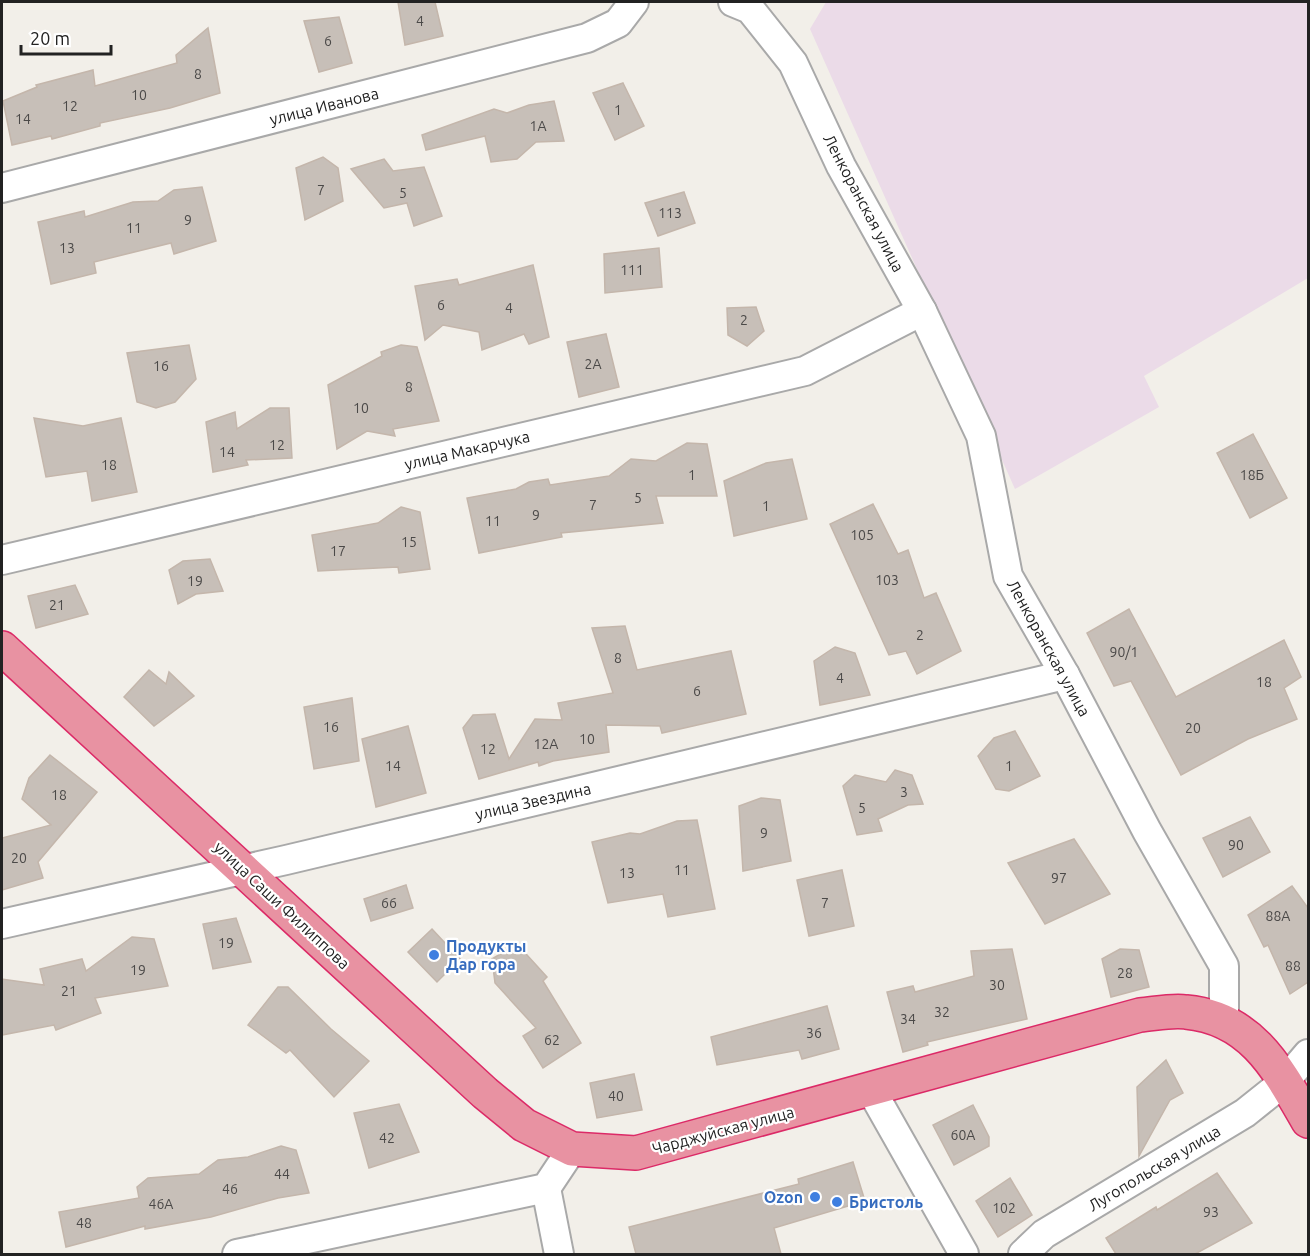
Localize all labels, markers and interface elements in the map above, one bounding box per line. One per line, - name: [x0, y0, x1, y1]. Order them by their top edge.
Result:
- house number: 4: [416, 13, 424, 29]
- scale bar: [21, 18, 111, 56]
- text: 20 m: [30, 28, 70, 48]
- house number: 6: [324, 33, 332, 49]
- house number: 8: [194, 66, 202, 82]
- street label: улица Иванова: [268, 84, 380, 128]
- house number: 10: [131, 87, 147, 103]
- house number: 12: [62, 98, 78, 114]
- house number: 1: [614, 102, 622, 118]
- house number: 14: [15, 111, 31, 127]
- house number: 1А: [530, 118, 547, 134]
- street label: Ленкоранская улица: [820, 131, 908, 275]
- house number: 7: [317, 182, 325, 198]
- house number: 5: [399, 185, 407, 201]
- house number: 113: [658, 205, 682, 221]
- house number: 9: [184, 212, 192, 228]
- house number: 11: [126, 220, 142, 236]
- house number: 13: [59, 240, 75, 256]
- house number: 111: [620, 262, 644, 278]
- house number: 6: [437, 297, 445, 313]
- house number: 4: [505, 300, 513, 316]
- house number: 2: [740, 312, 748, 328]
- house number: 2А: [585, 356, 602, 372]
- house number: 16: [153, 358, 169, 374]
- house number: 8: [405, 379, 413, 395]
- house number: 10: [353, 400, 369, 416]
- street label: улица Макарчука: [403, 427, 531, 473]
- house number: 12: [269, 437, 285, 453]
- house number: 14: [219, 444, 235, 460]
- house number: 18: [101, 457, 117, 473]
- house number: 1: [688, 467, 696, 483]
- house number: 18Б: [1240, 467, 1264, 483]
- house number: 5: [634, 490, 642, 506]
- house number: 7: [589, 497, 597, 513]
- house number: 1: [762, 498, 770, 514]
- house number: 9: [532, 507, 540, 523]
- house number: 11: [485, 513, 501, 529]
- house number: 105: [850, 527, 874, 543]
- house number: 15: [401, 534, 417, 550]
- house number: 17: [330, 543, 346, 559]
- house number: 103: [875, 572, 899, 588]
- house number: 19: [187, 573, 203, 589]
- street label: Ленкоранская улица: [1004, 577, 1094, 719]
- house number: 21: [49, 597, 65, 613]
- house number: 2: [916, 627, 924, 643]
- house number: 90/1: [1110, 644, 1138, 660]
- house number: 8: [614, 650, 622, 666]
- house number: 4: [836, 670, 844, 686]
- house number: 18: [1256, 674, 1272, 690]
- house number: 6: [693, 683, 701, 699]
- house number: 16: [323, 719, 339, 735]
- house number: 20: [1185, 720, 1201, 736]
- house number: 10: [579, 731, 595, 747]
- house number: 12А: [534, 736, 558, 752]
- house number: 12: [480, 741, 496, 757]
- house number: 14: [385, 758, 401, 774]
- house number: 1: [1005, 758, 1013, 774]
- street label: улица Звездина: [473, 779, 593, 823]
- house number: 3: [900, 784, 908, 800]
- house number: 18: [51, 787, 67, 803]
- house number: 5: [858, 800, 866, 816]
- house number: 9: [760, 825, 768, 841]
- house number: 90: [1228, 837, 1244, 853]
- street label: улица Саши Филиппова: [211, 838, 353, 972]
- house number: 20: [11, 850, 27, 866]
- house number: 11: [674, 862, 690, 878]
- house number: 13: [619, 865, 635, 881]
- house number: 97: [1051, 870, 1067, 886]
- house number: 66: [381, 895, 397, 911]
- house number: 7: [821, 895, 829, 911]
- house number: 88А: [1266, 908, 1290, 924]
- house number: 19: [218, 935, 234, 951]
- place label: Продукты Дар гора: [446, 937, 526, 973]
- marker: Продукты Дар гора: [427, 948, 441, 962]
- house number: 88: [1285, 958, 1301, 974]
- house number: 19: [130, 962, 146, 978]
- house number: 28: [1117, 965, 1133, 981]
- house number: 30: [989, 977, 1005, 993]
- house number: 21: [61, 983, 77, 999]
- house number: 32: [934, 1004, 950, 1020]
- house number: 34: [900, 1011, 916, 1027]
- house number: 36: [806, 1025, 822, 1041]
- house number: 62: [544, 1032, 560, 1048]
- house number: 40: [608, 1088, 624, 1104]
- street label: Чарджуйская улица: [650, 1102, 796, 1158]
- street label: Лугопольская улица: [1085, 1121, 1223, 1215]
- house number: 60А: [951, 1127, 975, 1143]
- house number: 42: [379, 1130, 395, 1146]
- house number: 44: [274, 1166, 290, 1182]
- house number: 46: [222, 1181, 238, 1197]
- place label: Ozon: [764, 1188, 803, 1206]
- marker: Ozon: [808, 1190, 822, 1204]
- place label: Бристоль: [849, 1193, 923, 1211]
- marker: Бристоль: [830, 1195, 844, 1209]
- house number: 46А: [149, 1196, 173, 1212]
- house number: 102: [992, 1200, 1016, 1216]
- house number: 93: [1203, 1204, 1219, 1220]
- house number: 48: [76, 1215, 92, 1231]

